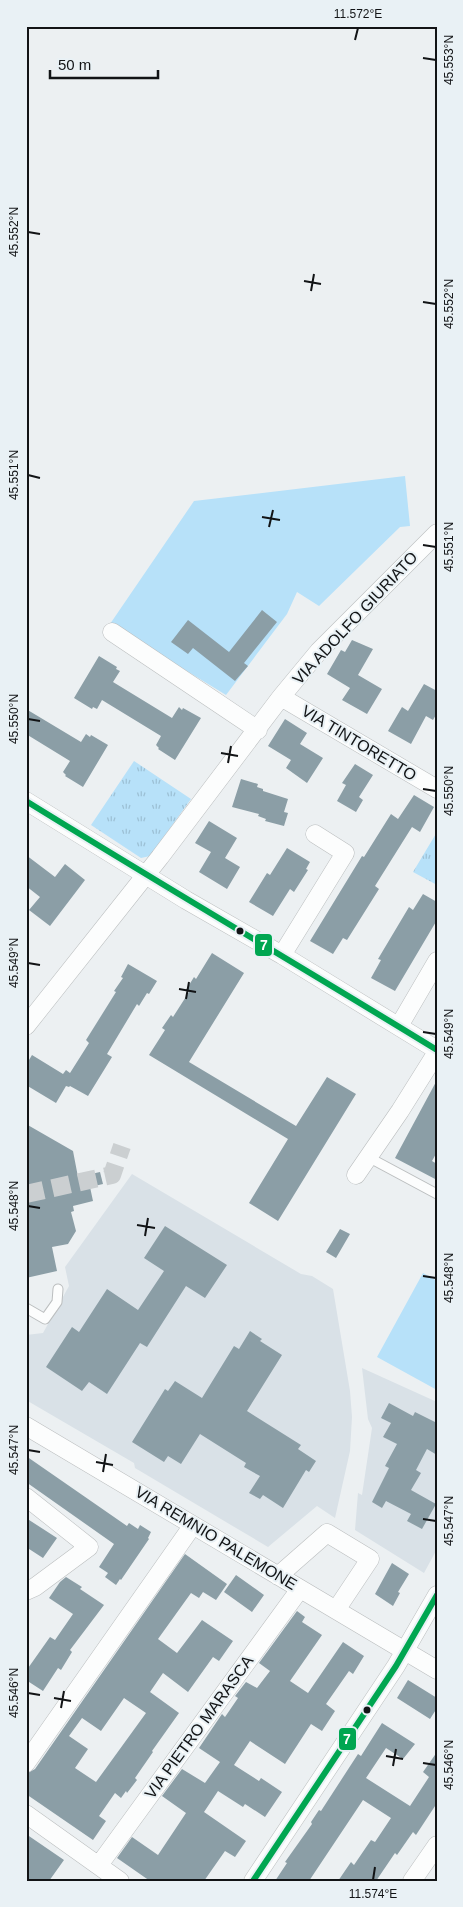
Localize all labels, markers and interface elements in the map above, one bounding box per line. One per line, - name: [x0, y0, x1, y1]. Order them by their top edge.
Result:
- text: 11.572°E: [334, 7, 382, 21]
- text: 45.553°N: [442, 35, 456, 85]
- scale bar: [50, 48, 158, 80]
- text: 50 m: [58, 56, 91, 73]
- text: 45.552°N: [7, 207, 21, 257]
- text: 45.552°N: [442, 279, 456, 329]
- text: 45.551°N: [7, 450, 21, 500]
- text: 45.551°N: [442, 522, 456, 572]
- street label: VIA ADOLFO GIURIATO: [289, 548, 421, 688]
- text: 45.550°N: [7, 694, 21, 744]
- street label: VIA TINTORETTO: [299, 702, 419, 784]
- text: 45.550°N: [442, 766, 456, 816]
- unlabelled marker: [235, 926, 245, 936]
- line badge: 7: [254, 933, 273, 957]
- text: 7: [260, 937, 268, 953]
- text: 45.549°N: [7, 938, 21, 988]
- text: 45.549°N: [442, 1009, 456, 1059]
- text: 45.548°N: [7, 1181, 21, 1231]
- text: 45.548°N: [442, 1253, 456, 1303]
- text: 45.547°N: [7, 1425, 21, 1475]
- street label: VIA REMNIO PALEMONE: [132, 1483, 300, 1593]
- text: 45.547°N: [442, 1496, 456, 1546]
- street label: VIA PIETRO MARASCA: [141, 1652, 257, 1802]
- text: 45.546°N: [7, 1668, 21, 1718]
- unlabelled marker: [362, 1705, 372, 1715]
- line badge: 7: [338, 1727, 357, 1751]
- text: 7: [343, 1731, 351, 1747]
- text: 45.546°N: [442, 1740, 456, 1790]
- text: 11.574°E: [349, 1887, 397, 1901]

